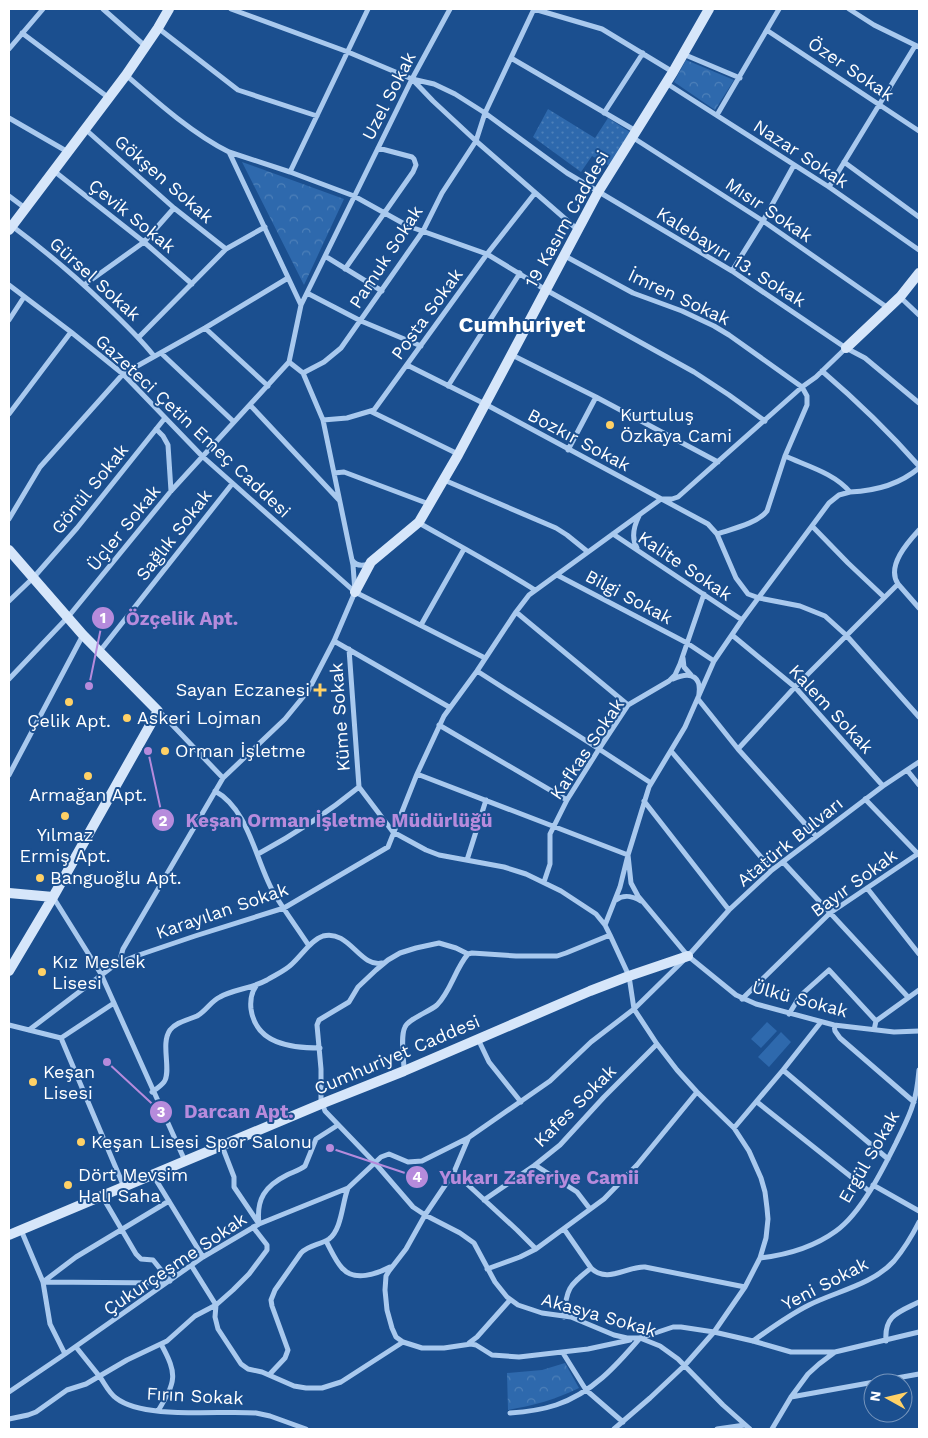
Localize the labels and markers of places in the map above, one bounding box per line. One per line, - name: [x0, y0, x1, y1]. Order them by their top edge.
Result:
- place label: Kurtuluş Özkaya Cami: [620, 404, 732, 446]
- marker: Kurtuluş Özkaya Cami: [604, 419, 616, 431]
- callout: Özçelik Apt.: [90, 601, 248, 635]
- place label: Sayan Eczanesi: [176, 679, 310, 700]
- marker: Sayan Eczanesi: [314, 684, 326, 696]
- marker: Çelik Apt.: [63, 696, 75, 708]
- place label: Askeri Lojman: [137, 707, 261, 728]
- place label: Çelik Apt.: [27, 710, 111, 731]
- marker: Askeri Lojman: [121, 712, 133, 724]
- place label: Orman İşletme: [175, 740, 306, 761]
- marker: Orman İşletme: [159, 745, 171, 757]
- marker: Armağan Apt.: [82, 770, 94, 782]
- place label: Armağan Apt.: [29, 784, 147, 805]
- callout: Keşan Orman İşletme Müdürlüğü: [150, 803, 502, 837]
- marker: Yılmaz Ermiş Apt.: [59, 810, 71, 822]
- place label: Yılmaz Ermiş Apt.: [19, 824, 111, 866]
- place label: Banguoğlu Apt.: [50, 867, 182, 888]
- marker: Banguoğlu Apt.: [34, 872, 46, 884]
- place label: Kız Meslek Lisesi: [52, 951, 146, 993]
- marker: Kız Meslek Lisesi: [36, 966, 48, 978]
- place label: Keşan Lisesi: [43, 1061, 95, 1103]
- marker: Keşan Lisesi: [27, 1076, 39, 1088]
- callout: Darcan Apt.: [149, 1095, 304, 1129]
- place label: Keşan Lisesi Spor Salonu: [91, 1131, 312, 1152]
- marker: Keşan Lisesi Spor Salonu: [75, 1136, 87, 1148]
- callout: Yukarı Zaferiye Camii: [404, 1160, 649, 1194]
- place label: Dört Mevsim Halı Saha: [78, 1164, 188, 1206]
- marker: Dört Mevsim Halı Saha: [62, 1179, 74, 1191]

